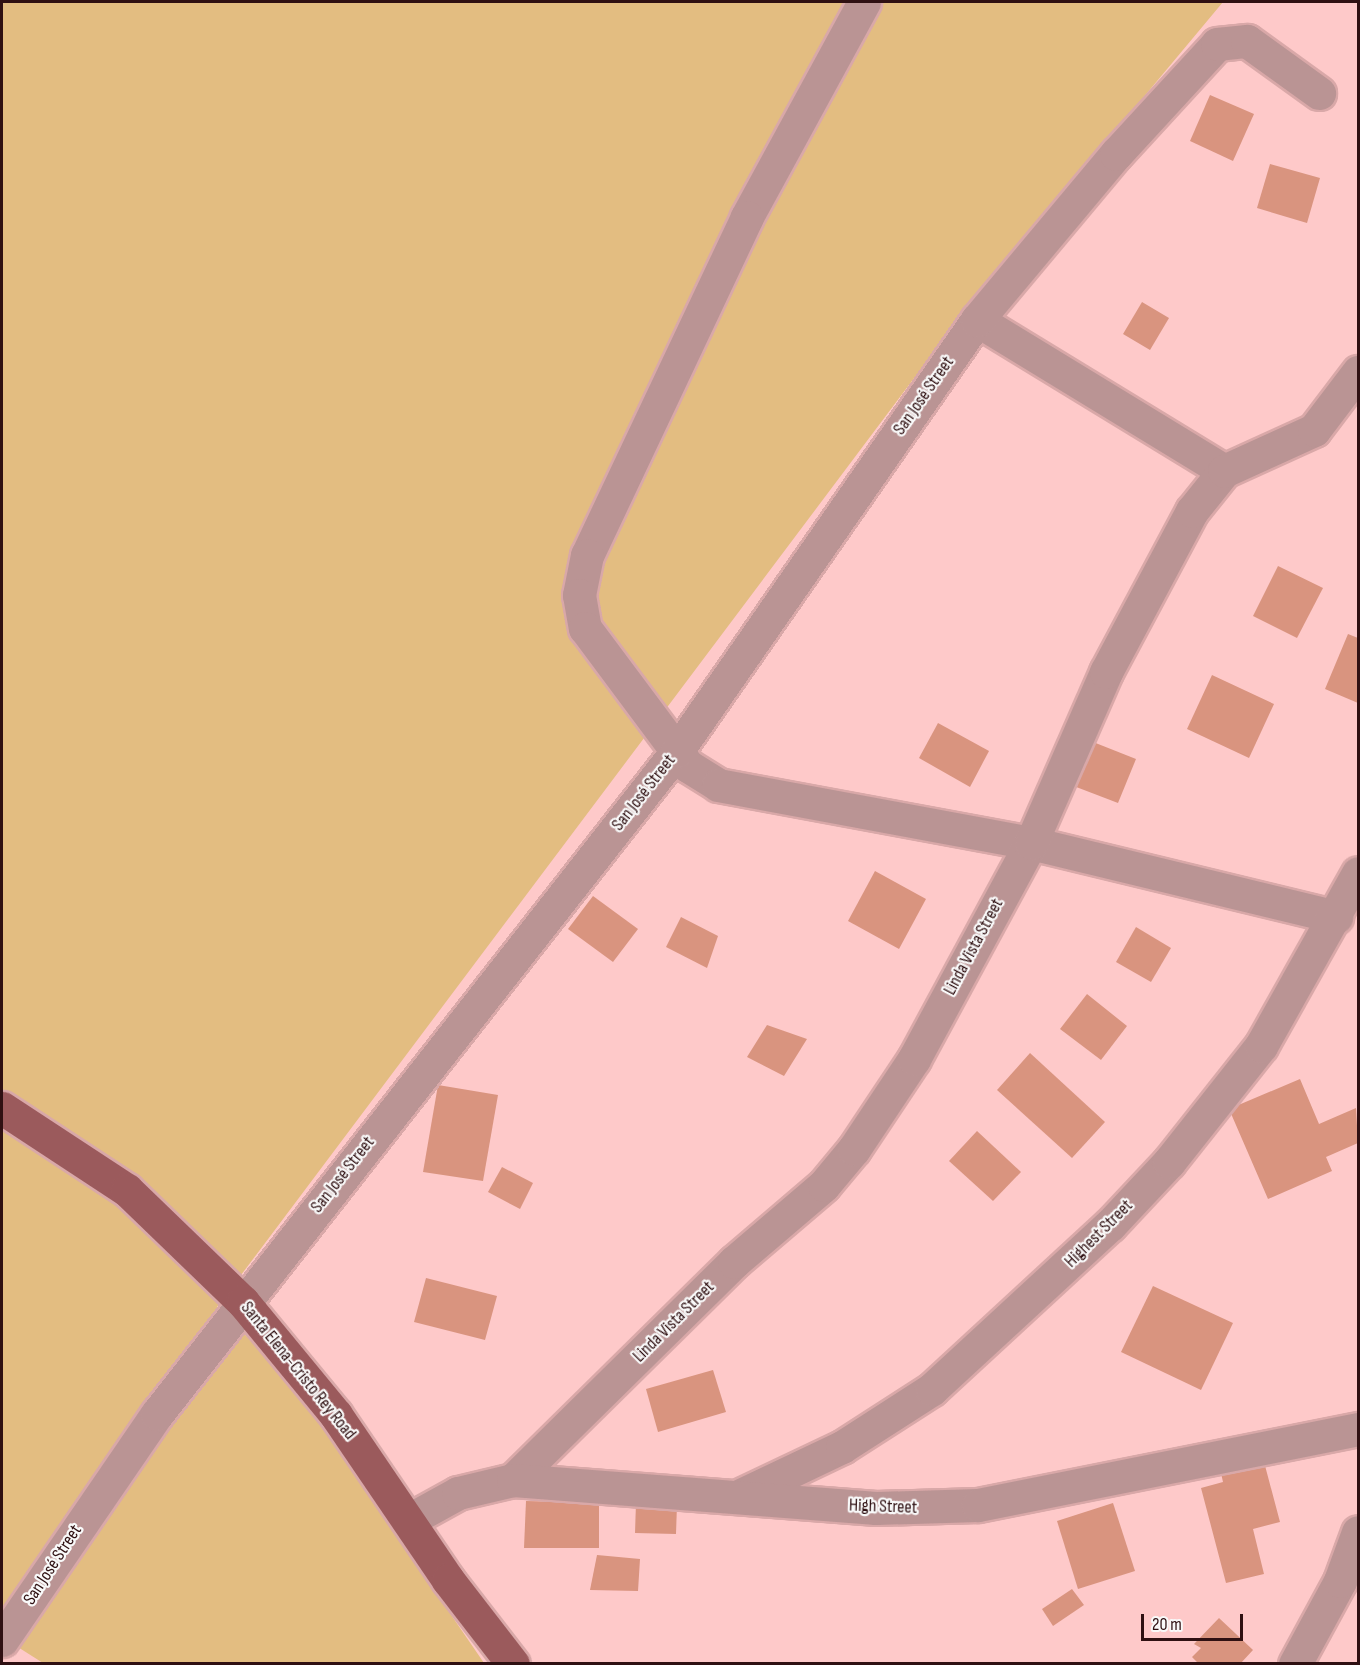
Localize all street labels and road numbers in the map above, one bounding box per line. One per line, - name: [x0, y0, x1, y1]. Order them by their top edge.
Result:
- street label: San José Street: [889, 353, 959, 439]
- street label: San José Street: [608, 751, 680, 835]
- street label: Linda Vista Street: [940, 895, 1008, 999]
- street label: San José Street: [307, 1133, 379, 1217]
- street label: Highest Street: [1060, 1195, 1138, 1273]
- street label: Linda Vista Street: [629, 1277, 719, 1367]
- street label: Santa Elena-Cristo Rey Road: [236, 1298, 360, 1444]
- street label: High Street: [849, 1495, 917, 1519]
- street label: San José Street: [19, 1521, 87, 1609]

